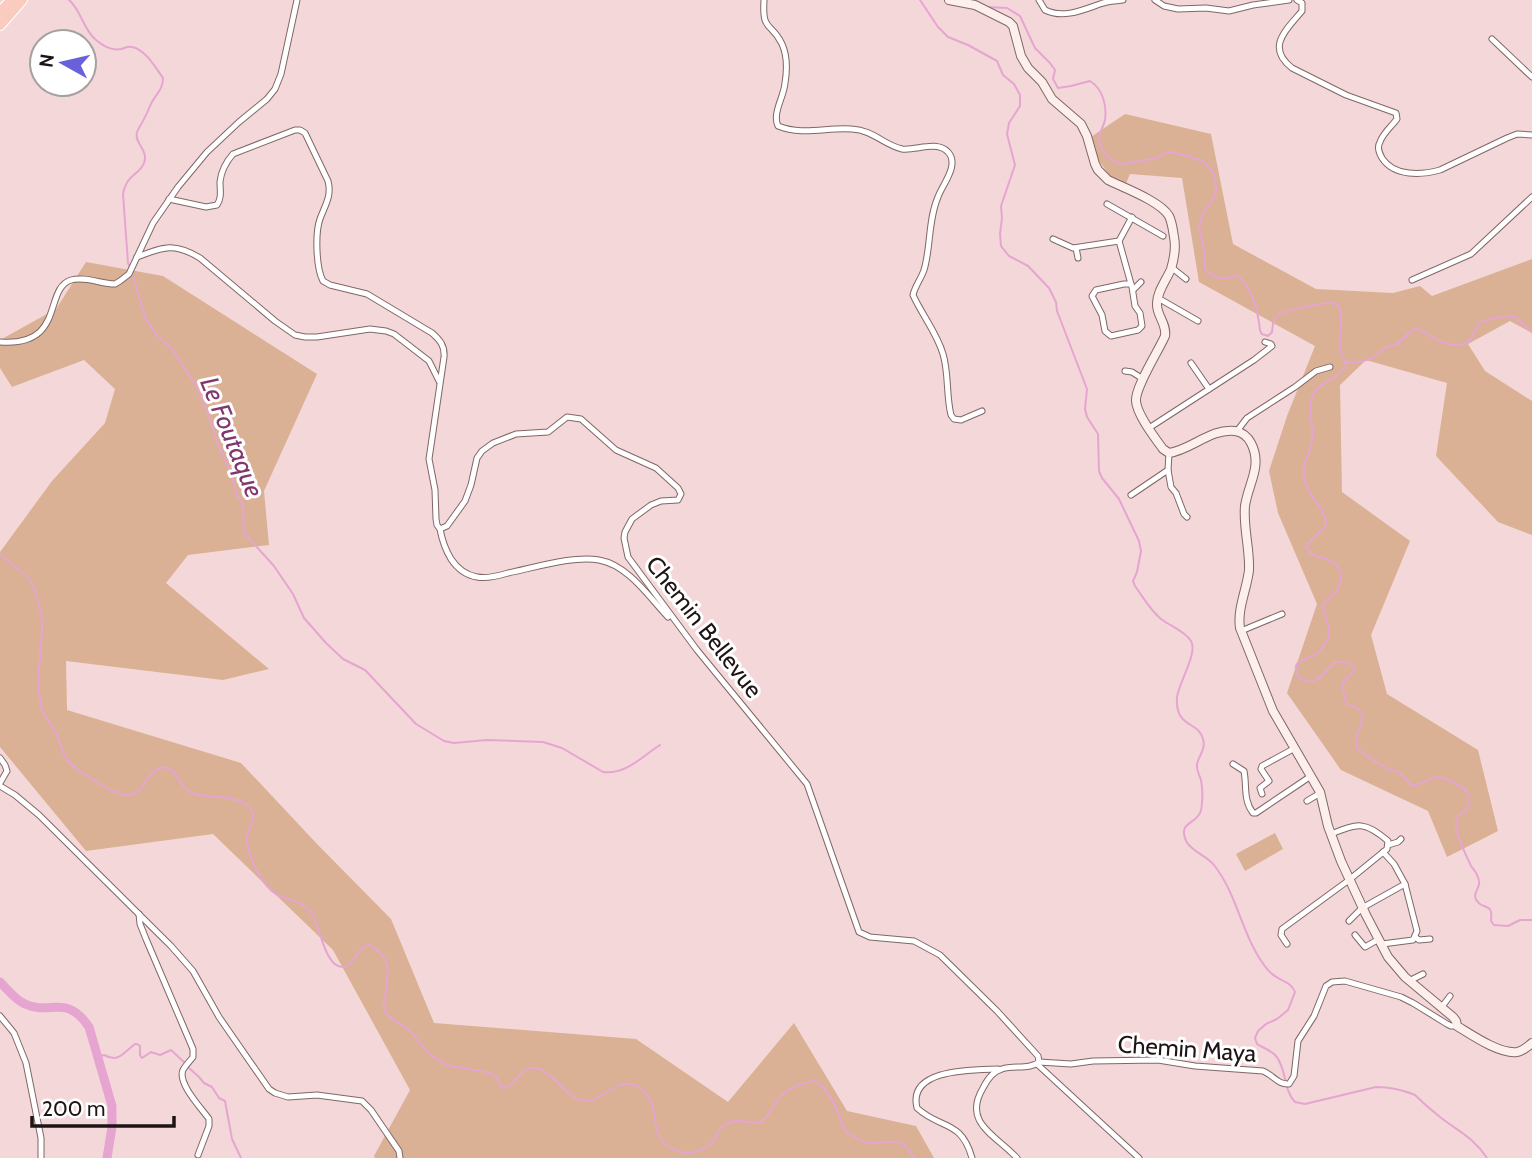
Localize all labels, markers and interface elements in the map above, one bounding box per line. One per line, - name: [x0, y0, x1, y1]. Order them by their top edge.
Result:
- north arrow: [28, 28, 98, 98]
- text: N: [34, 52, 59, 69]
- water label: Le Foutaque: [193, 372, 271, 502]
- street label: Chemin Bellevue: [640, 550, 769, 703]
- street label: Chemin Maya: [1117, 1029, 1258, 1068]
- scale bar: [32, 1084, 173, 1128]
- text: 200 m: [42, 1096, 105, 1121]

